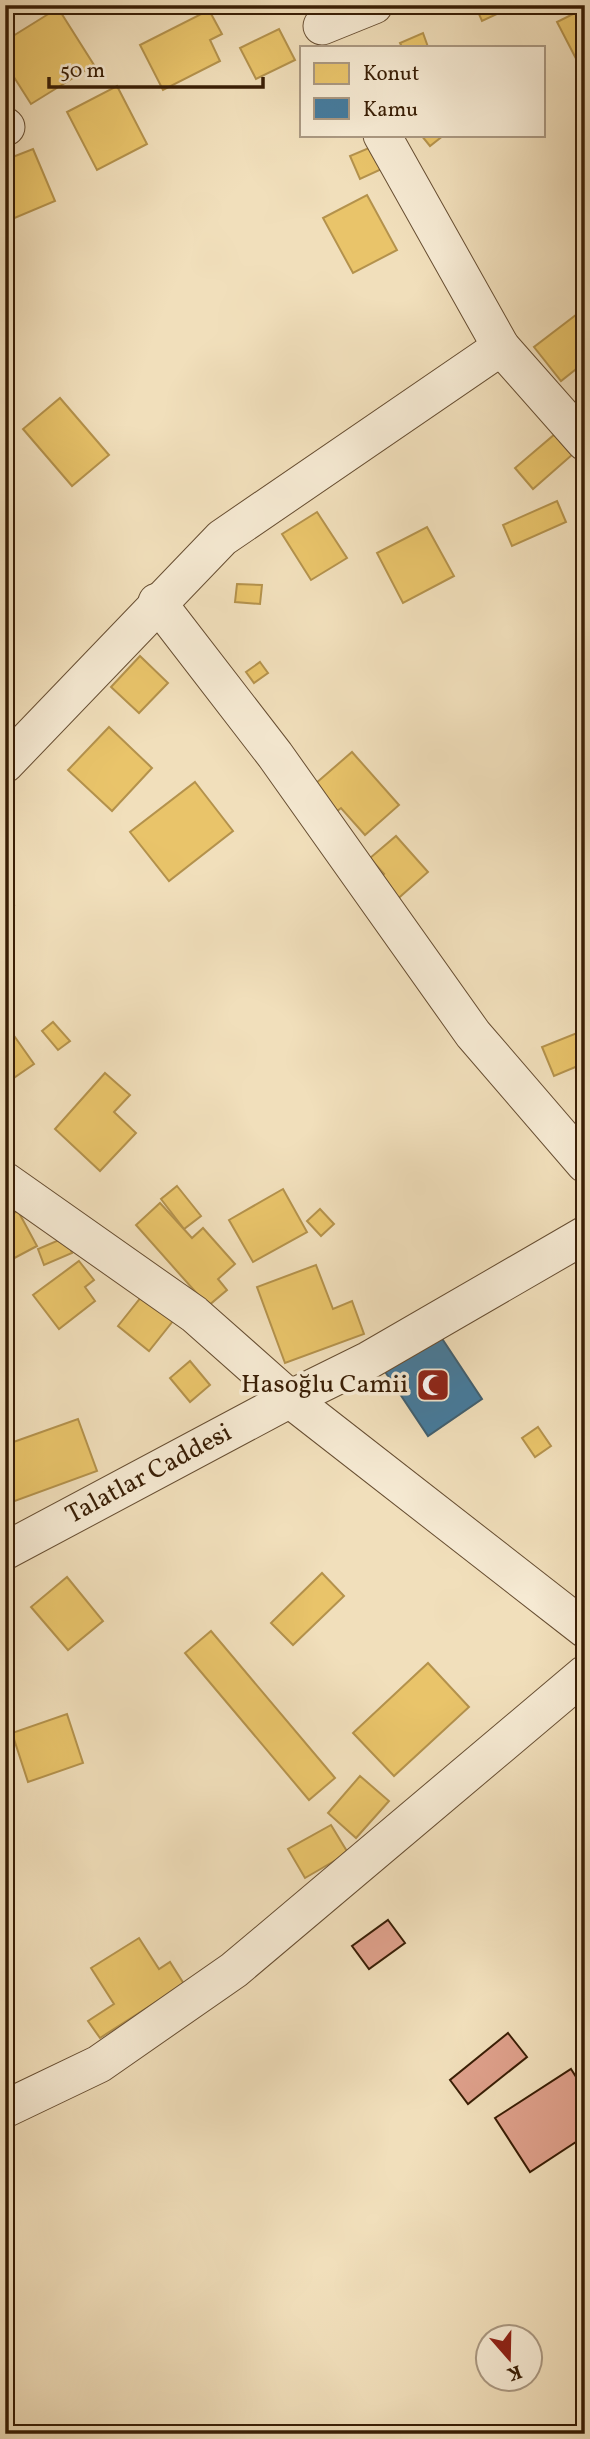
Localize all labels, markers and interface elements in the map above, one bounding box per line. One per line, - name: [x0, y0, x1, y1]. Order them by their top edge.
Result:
- scale bar: [49, 46, 262, 90]
- legend: [300, 46, 544, 136]
- text: 50 m: [60, 57, 105, 86]
- text: Konut: [363, 60, 419, 89]
- text: Kamu: [363, 96, 418, 125]
- mosque icon: Hasoğlu Camii: [414, 1366, 452, 1404]
- place label: Hasoğlu Camii: [241, 1367, 408, 1403]
- street label: Talatlar Caddesi: [59, 1415, 238, 1533]
- north arrow: [475, 2324, 544, 2394]
- text: K: [503, 2358, 525, 2387]

